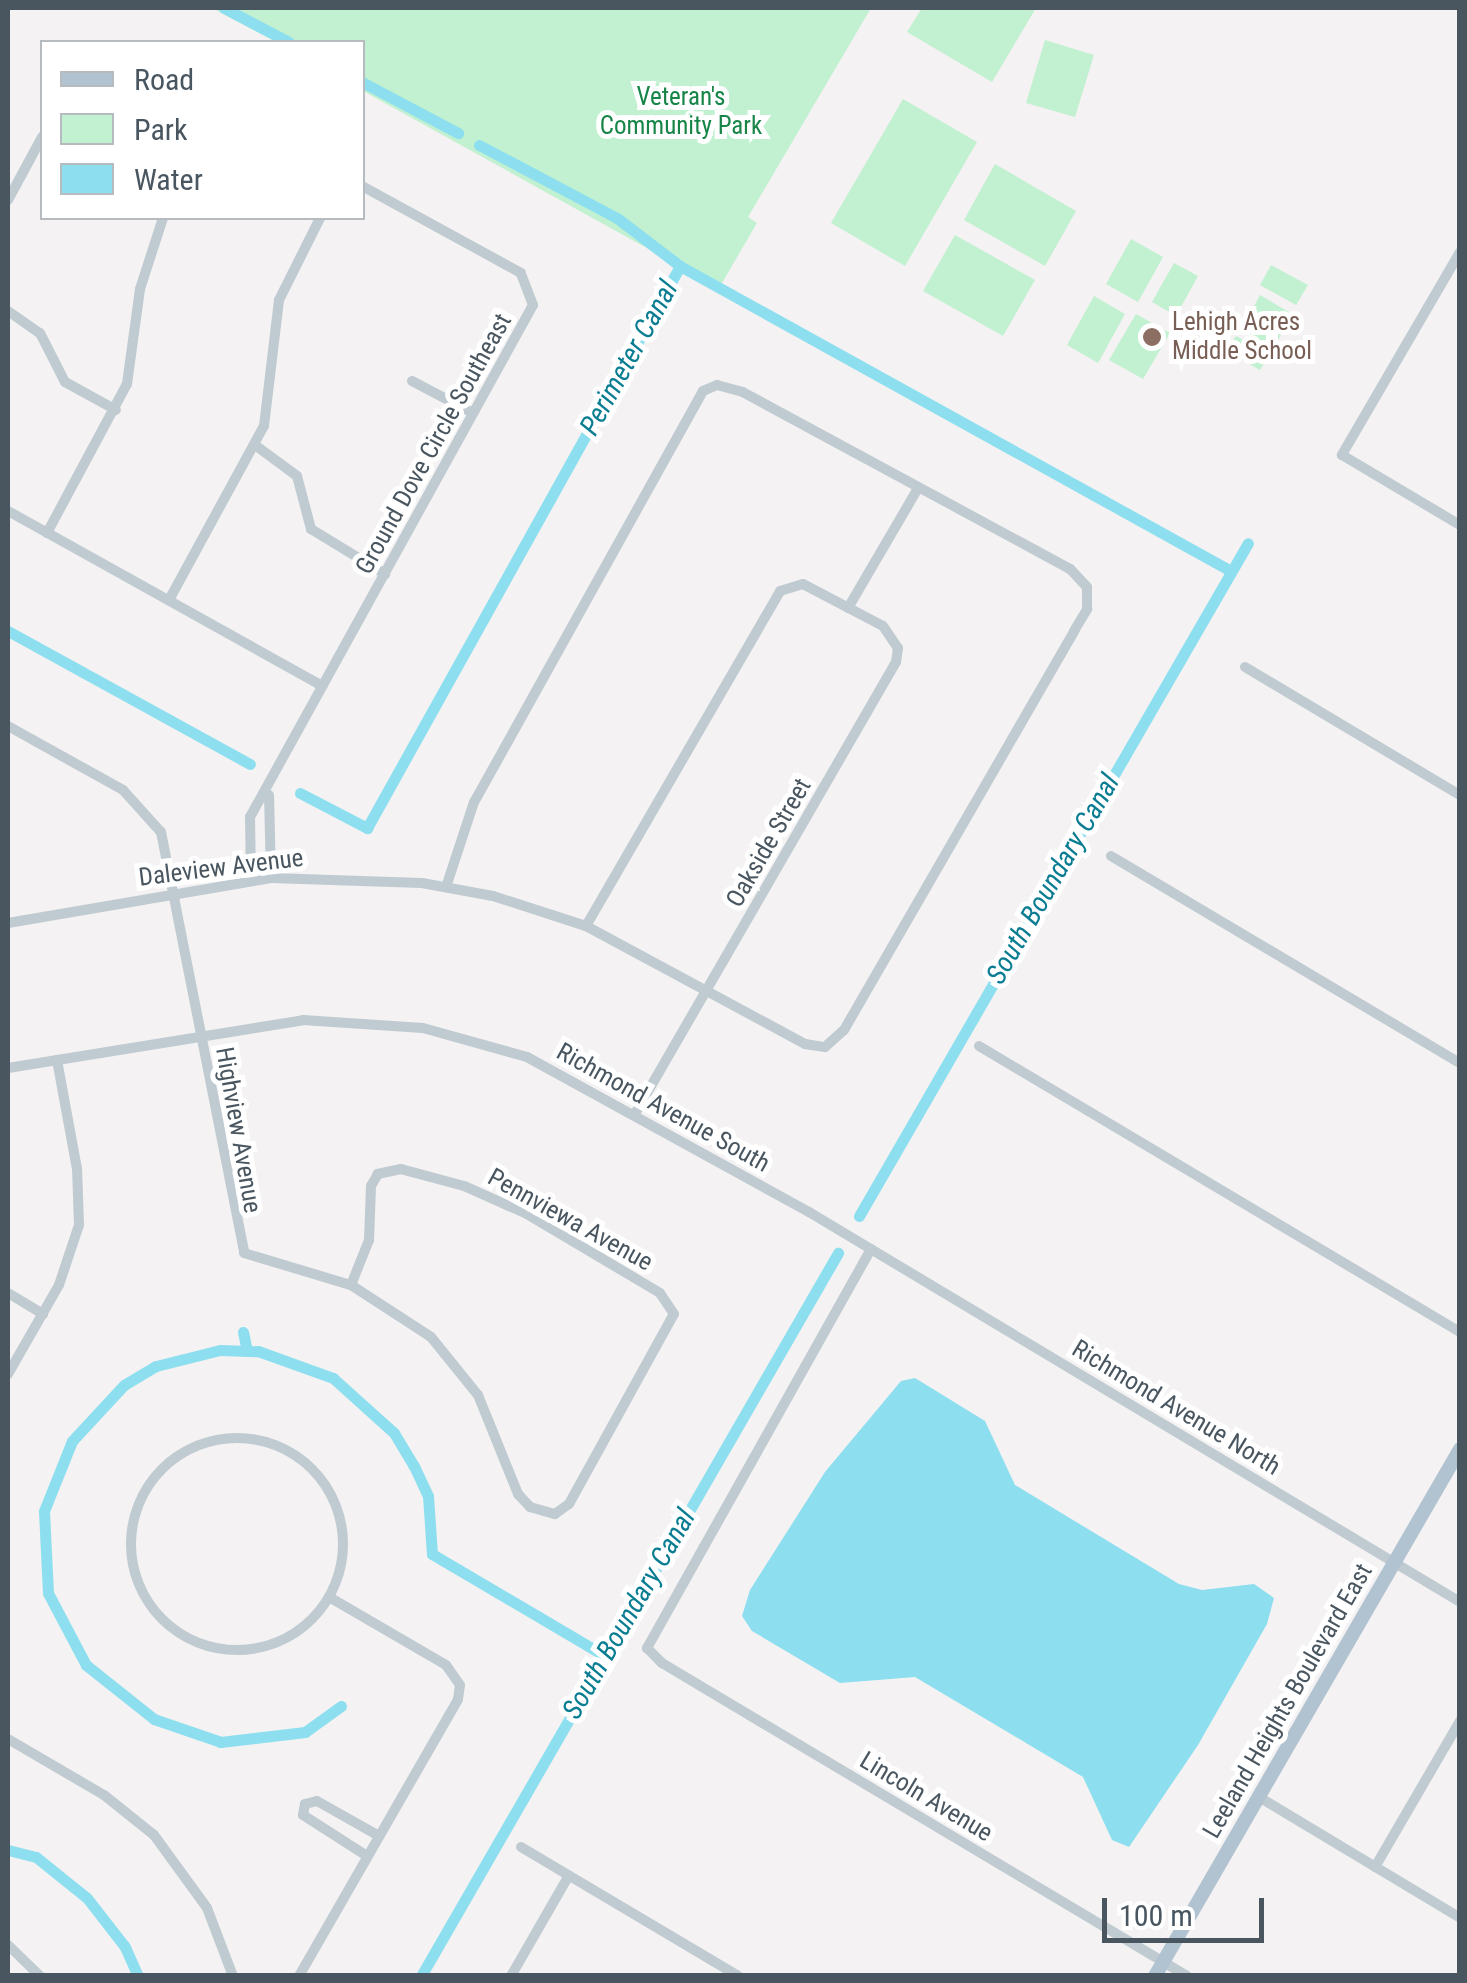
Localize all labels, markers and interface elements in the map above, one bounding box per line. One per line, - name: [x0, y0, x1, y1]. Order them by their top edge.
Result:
- legend: [40, 40, 365, 220]
- text: Road: [134, 62, 194, 97]
- park label: Veteran's Community Park: [600, 83, 762, 142]
- text: Park: [134, 112, 188, 147]
- text: Water: [134, 162, 203, 197]
- water label: Perimeter Canal: [573, 275, 685, 441]
- street label: Ground Dove Circle Southeast: [350, 308, 518, 580]
- place label: Lehigh Acres Middle School: [1172, 308, 1312, 367]
- marker: Lehigh Acres Middle School: [1141, 326, 1163, 348]
- water label: South Boundary Canal: [979, 768, 1127, 990]
- street label: Oakside Street: [720, 773, 818, 913]
- street label: Daleview Avenue: [137, 843, 305, 893]
- street label: Richmond Avenue South: [551, 1037, 775, 1179]
- street label: Highview Avenue: [209, 1045, 267, 1215]
- street label: Pennviewa Avenue: [482, 1162, 658, 1278]
- street label: Richmond Avenue North: [1066, 1334, 1286, 1482]
- water label: South Boundary Canal: [555, 1503, 703, 1725]
- street label: Leeland Heights Boulevard East: [1197, 1558, 1379, 1844]
- street label: Lincoln Avenue: [854, 1746, 998, 1848]
- scale bar: [1107, 1878, 1270, 1940]
- text: 100 m: [1119, 1898, 1193, 1933]

